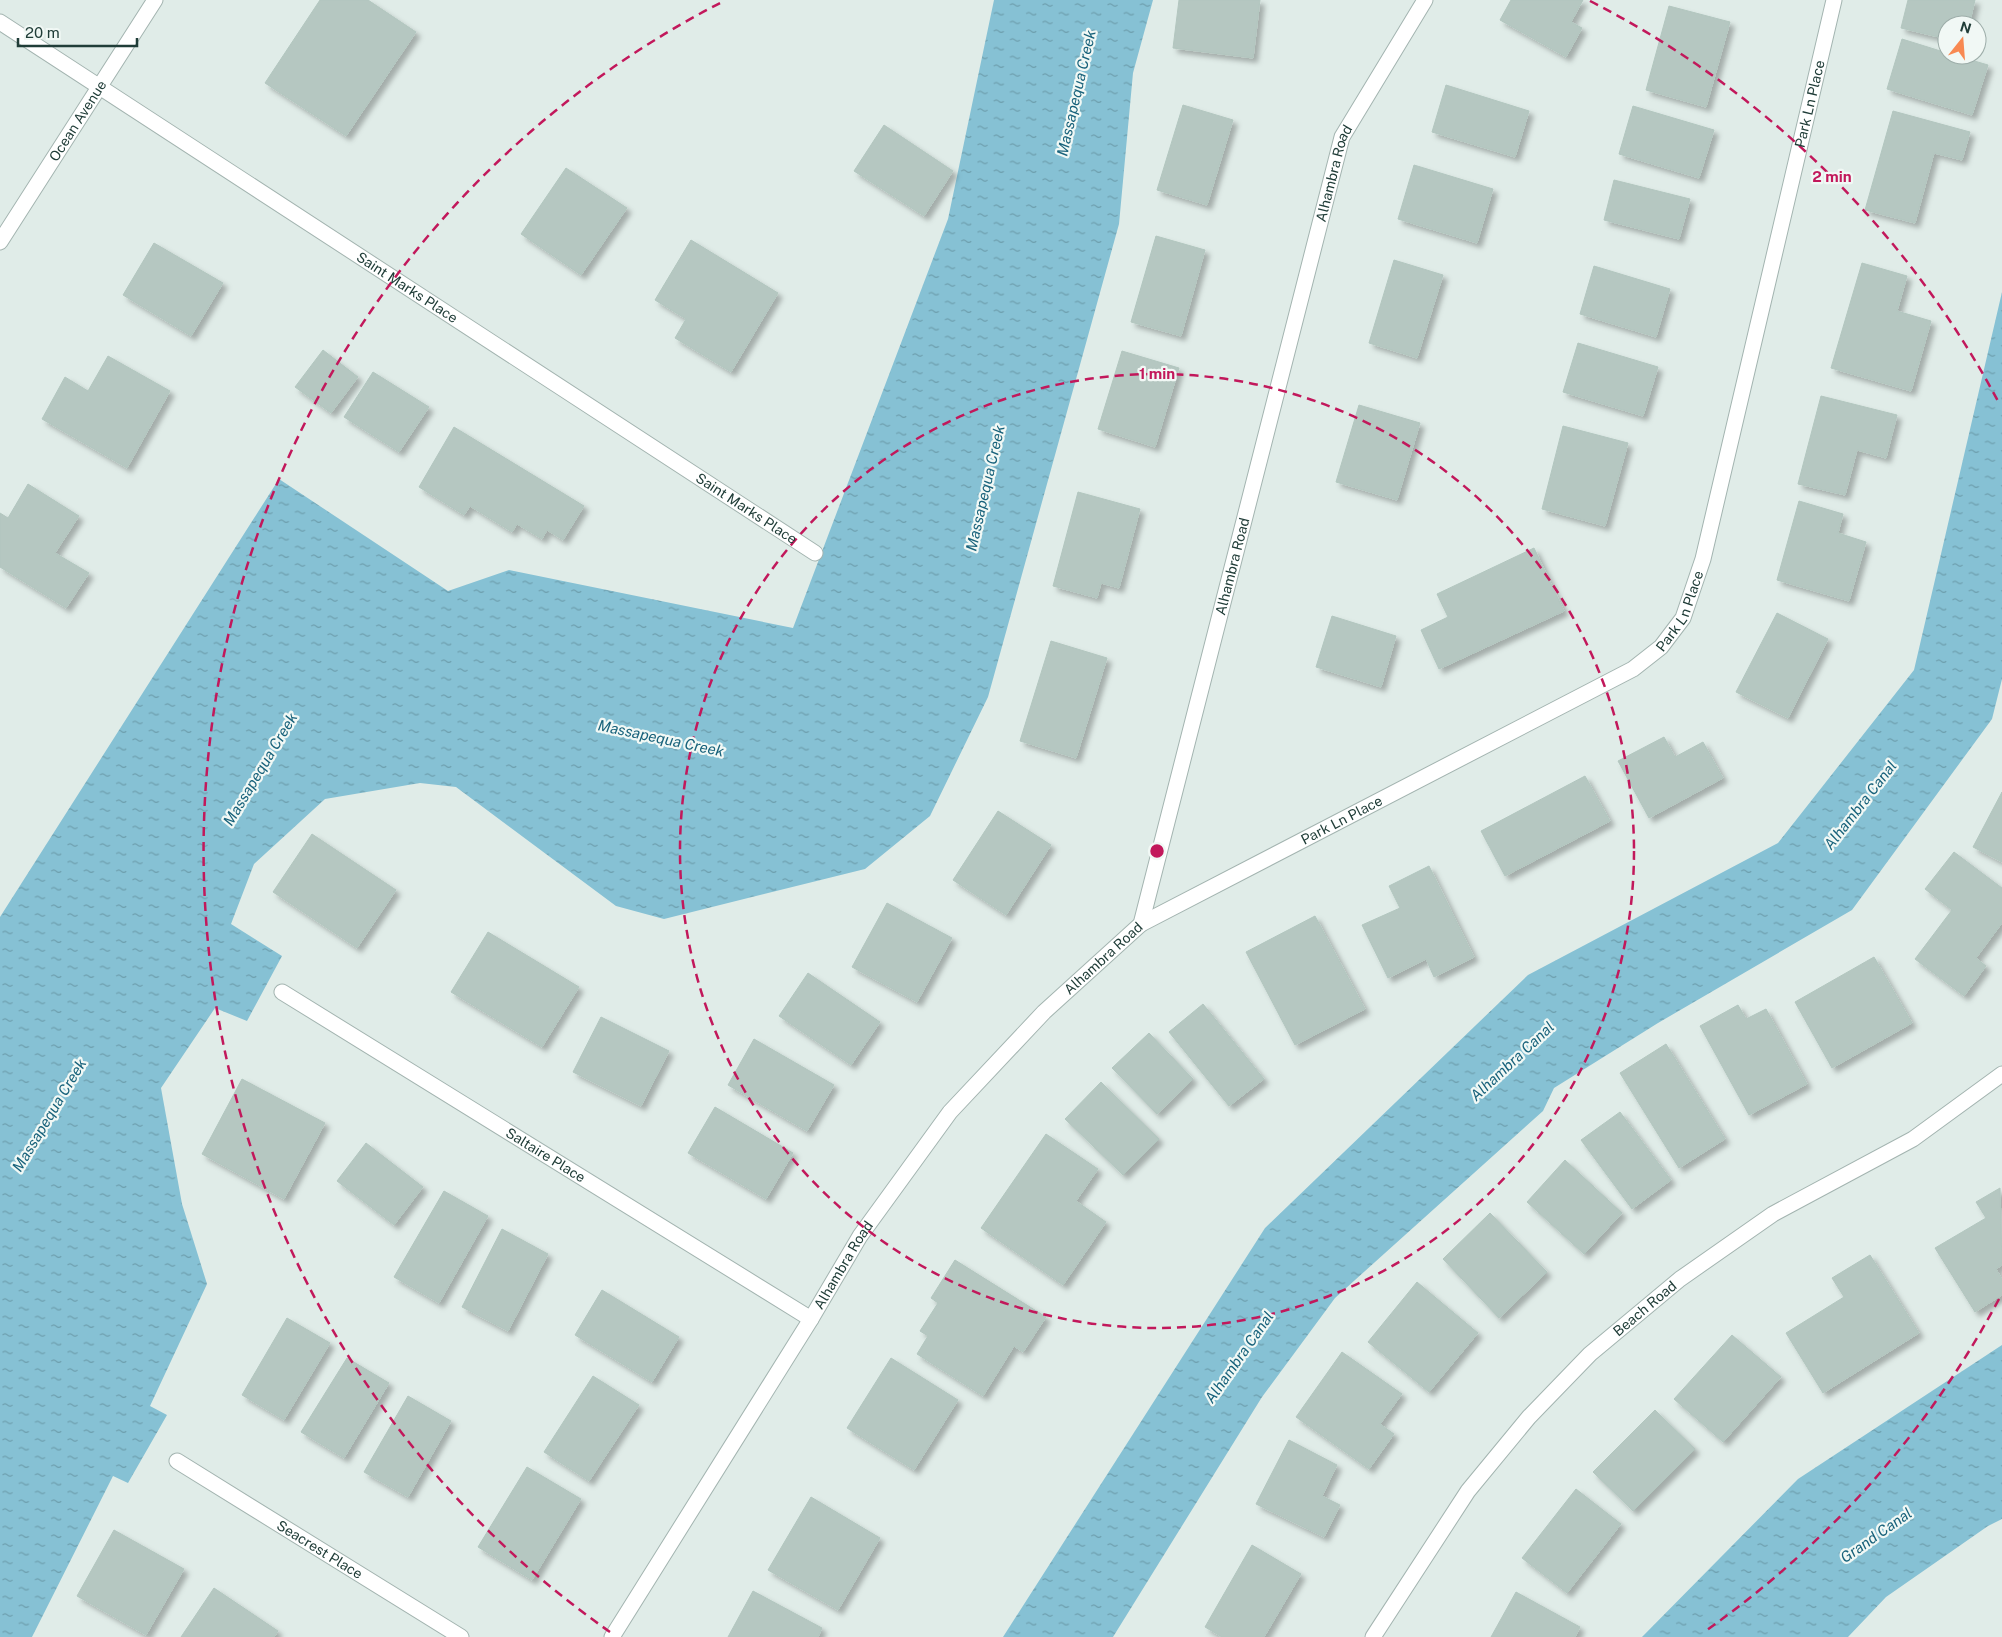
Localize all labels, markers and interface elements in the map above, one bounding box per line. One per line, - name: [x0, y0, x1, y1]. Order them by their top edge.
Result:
- scale bar: [18, 15, 136, 47]
- north arrow: [1937, 15, 1987, 65]
- text: N: [1958, 18, 1973, 37]
- text: 20 m: [25, 24, 60, 41]
- water label: Massapequa Creek: [1053, 28, 1099, 158]
- street label: Park Ln Place: [1792, 58, 1828, 149]
- street label: Ocean Avenue: [46, 77, 110, 164]
- street label: Alhambra Road: [1313, 122, 1355, 223]
- text: 2 min: [1812, 168, 1852, 185]
- street label: Saint Marks Place: [354, 249, 461, 326]
- text: 1 min: [1139, 365, 1175, 382]
- water label: Massapequa Creek: [962, 423, 1008, 553]
- street label: Saint Marks Place: [693, 470, 800, 547]
- street label: Alhambra Road: [1212, 516, 1252, 617]
- street label: Park Ln Place: [1653, 569, 1706, 655]
- water label: Massapequa Creek: [220, 709, 301, 829]
- water label: Massapequa Creek: [596, 716, 727, 760]
- water label: Alhambra Canal: [1820, 757, 1900, 853]
- street label: Park Ln Place: [1298, 792, 1385, 848]
- centre of rings: [1148, 842, 1166, 860]
- street label: Alhambra Road: [1061, 919, 1146, 998]
- water label: Alhambra Canal: [1467, 1018, 1557, 1104]
- water label: Massapequa Creek: [9, 1055, 90, 1175]
- street label: Saltaire Place: [503, 1124, 588, 1186]
- street label: Alhambra Road: [811, 1218, 876, 1312]
- street label: Beach Road: [1610, 1278, 1680, 1339]
- water label: Alhambra Canal: [1201, 1308, 1277, 1406]
- water label: Grand Canal: [1837, 1504, 1915, 1566]
- street label: Seacrest Place: [274, 1517, 366, 1582]

